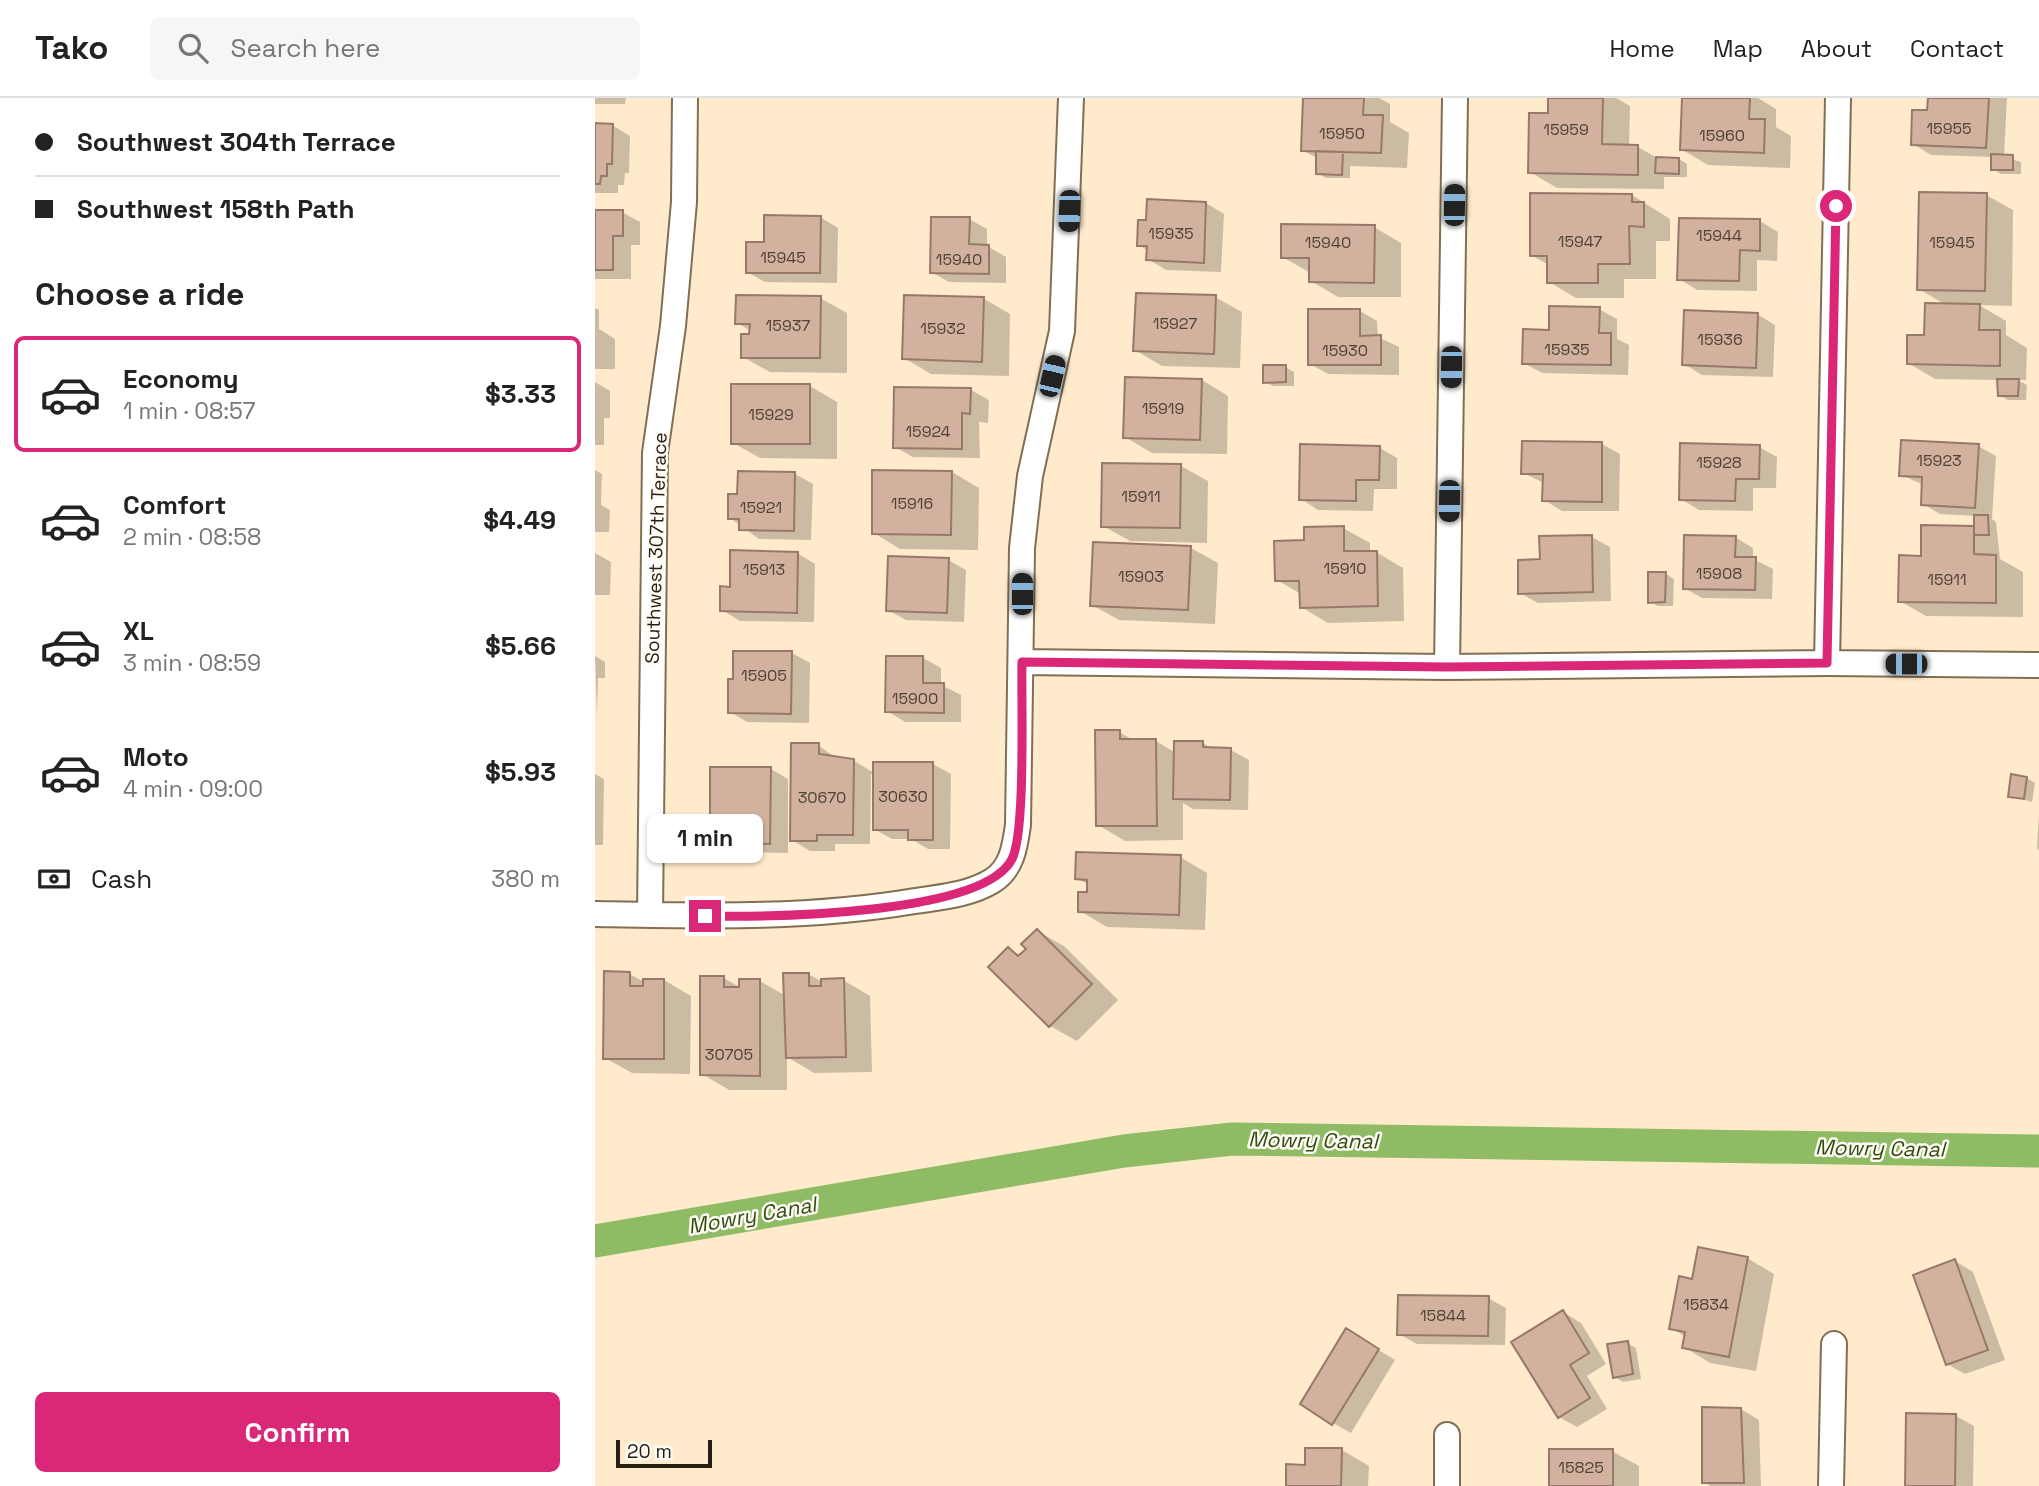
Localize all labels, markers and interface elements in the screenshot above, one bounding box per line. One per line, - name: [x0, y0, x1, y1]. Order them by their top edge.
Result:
- search box: [150, 17, 640, 80]
- text: Tako: [35, 27, 108, 69]
- icon: search: [174, 29, 212, 67]
- text: Search here: [230, 31, 380, 65]
- text: Home: [1609, 33, 1675, 64]
- text: Map: [1713, 33, 1763, 64]
- text: About: [1801, 33, 1872, 64]
- text: Contact: [1910, 33, 2004, 64]
- house number: 15955: [1926, 118, 1972, 139]
- house number: 15959: [1543, 119, 1589, 140]
- house number: 15950: [1319, 123, 1365, 144]
- text: Southwest 304th Terrace: [77, 125, 396, 159]
- house number: 15960: [1699, 125, 1745, 146]
- car: [1444, 184, 1465, 226]
- car: [1058, 190, 1081, 232]
- route start: [1820, 190, 1852, 222]
- text: Southwest 158th Path: [77, 192, 355, 226]
- house number: 15935: [1148, 223, 1194, 244]
- house number: 15944: [1696, 225, 1742, 246]
- house number: 15947: [1558, 231, 1602, 252]
- house number: 15940: [1305, 232, 1351, 253]
- house number: 15945: [1929, 232, 1975, 253]
- house number: 15945: [760, 247, 806, 268]
- house number: 15940: [936, 249, 982, 270]
- text: Choose a ride: [35, 274, 245, 314]
- house number: 15927: [1153, 313, 1197, 334]
- house number: 15937: [766, 315, 810, 336]
- house number: 15932: [920, 318, 966, 339]
- house number: 15936: [1697, 329, 1743, 350]
- house number: 15935: [1544, 339, 1590, 360]
- house number: 15930: [1322, 340, 1368, 361]
- car: [1441, 346, 1462, 388]
- car: [1038, 353, 1067, 399]
- text: Economy: [123, 362, 239, 396]
- icon: car: [39, 363, 102, 426]
- text: $3.33: [485, 377, 556, 411]
- text: 1 min · 08:57: [123, 396, 256, 426]
- house number: 15919: [1142, 398, 1184, 419]
- house number: 15929: [748, 404, 794, 425]
- house number: 15924: [905, 421, 951, 442]
- street label: Southwest 307th Terrace: [639, 432, 673, 664]
- house number: 15923: [1916, 450, 1962, 471]
- house number: 15928: [1696, 452, 1742, 473]
- car: [1439, 480, 1460, 522]
- house number: 15911: [1121, 486, 1161, 507]
- text: Comfort: [123, 488, 226, 522]
- icon: car: [39, 489, 102, 552]
- house number: 15916: [891, 493, 933, 514]
- house number: 15921: [740, 497, 782, 518]
- text: $4.49: [483, 503, 556, 537]
- text: 2 min · 08:58: [123, 522, 261, 552]
- house number: 15910: [1323, 558, 1367, 579]
- house number: 15913: [743, 559, 785, 580]
- house number: 15908: [1696, 563, 1742, 584]
- house number: 15903: [1118, 566, 1164, 587]
- house number: 15911: [1927, 569, 1967, 590]
- car: [1012, 573, 1033, 615]
- text: XL: [123, 614, 154, 648]
- icon: car: [39, 615, 102, 678]
- text: $5.66: [485, 629, 556, 663]
- text: 3 min · 08:59: [123, 648, 261, 678]
- car: [1886, 654, 1928, 675]
- house number: 15905: [741, 665, 787, 686]
- house number: 15900: [892, 688, 938, 709]
- text: Moto: [123, 740, 189, 774]
- icon: car: [39, 741, 102, 804]
- text: $5.93: [485, 755, 556, 789]
- text: 4 min · 09:00: [123, 774, 263, 804]
- house number: 30630: [878, 786, 928, 807]
- house number: 30670: [798, 787, 846, 808]
- callout: 1 min: [647, 814, 763, 864]
- text: 1 min: [677, 823, 733, 853]
- icon: cash: [35, 860, 73, 898]
- text: Cash: [91, 862, 152, 896]
- text: 380 m: [491, 864, 560, 894]
- route end: [689, 900, 721, 932]
- house number: 30705: [705, 1044, 753, 1065]
- water label: Mowry Canal: [1248, 1125, 1381, 1155]
- water label: Mowry Canal: [1815, 1133, 1948, 1163]
- water label: Mowry Canal: [686, 1190, 821, 1240]
- house number: 15834: [1683, 1294, 1729, 1315]
- house number: 15844: [1420, 1305, 1466, 1326]
- button: Confirm: [35, 1392, 560, 1472]
- scale bar: [616, 1437, 712, 1469]
- text: 20 m: [627, 1439, 672, 1464]
- house number: 15825: [1558, 1457, 1604, 1478]

